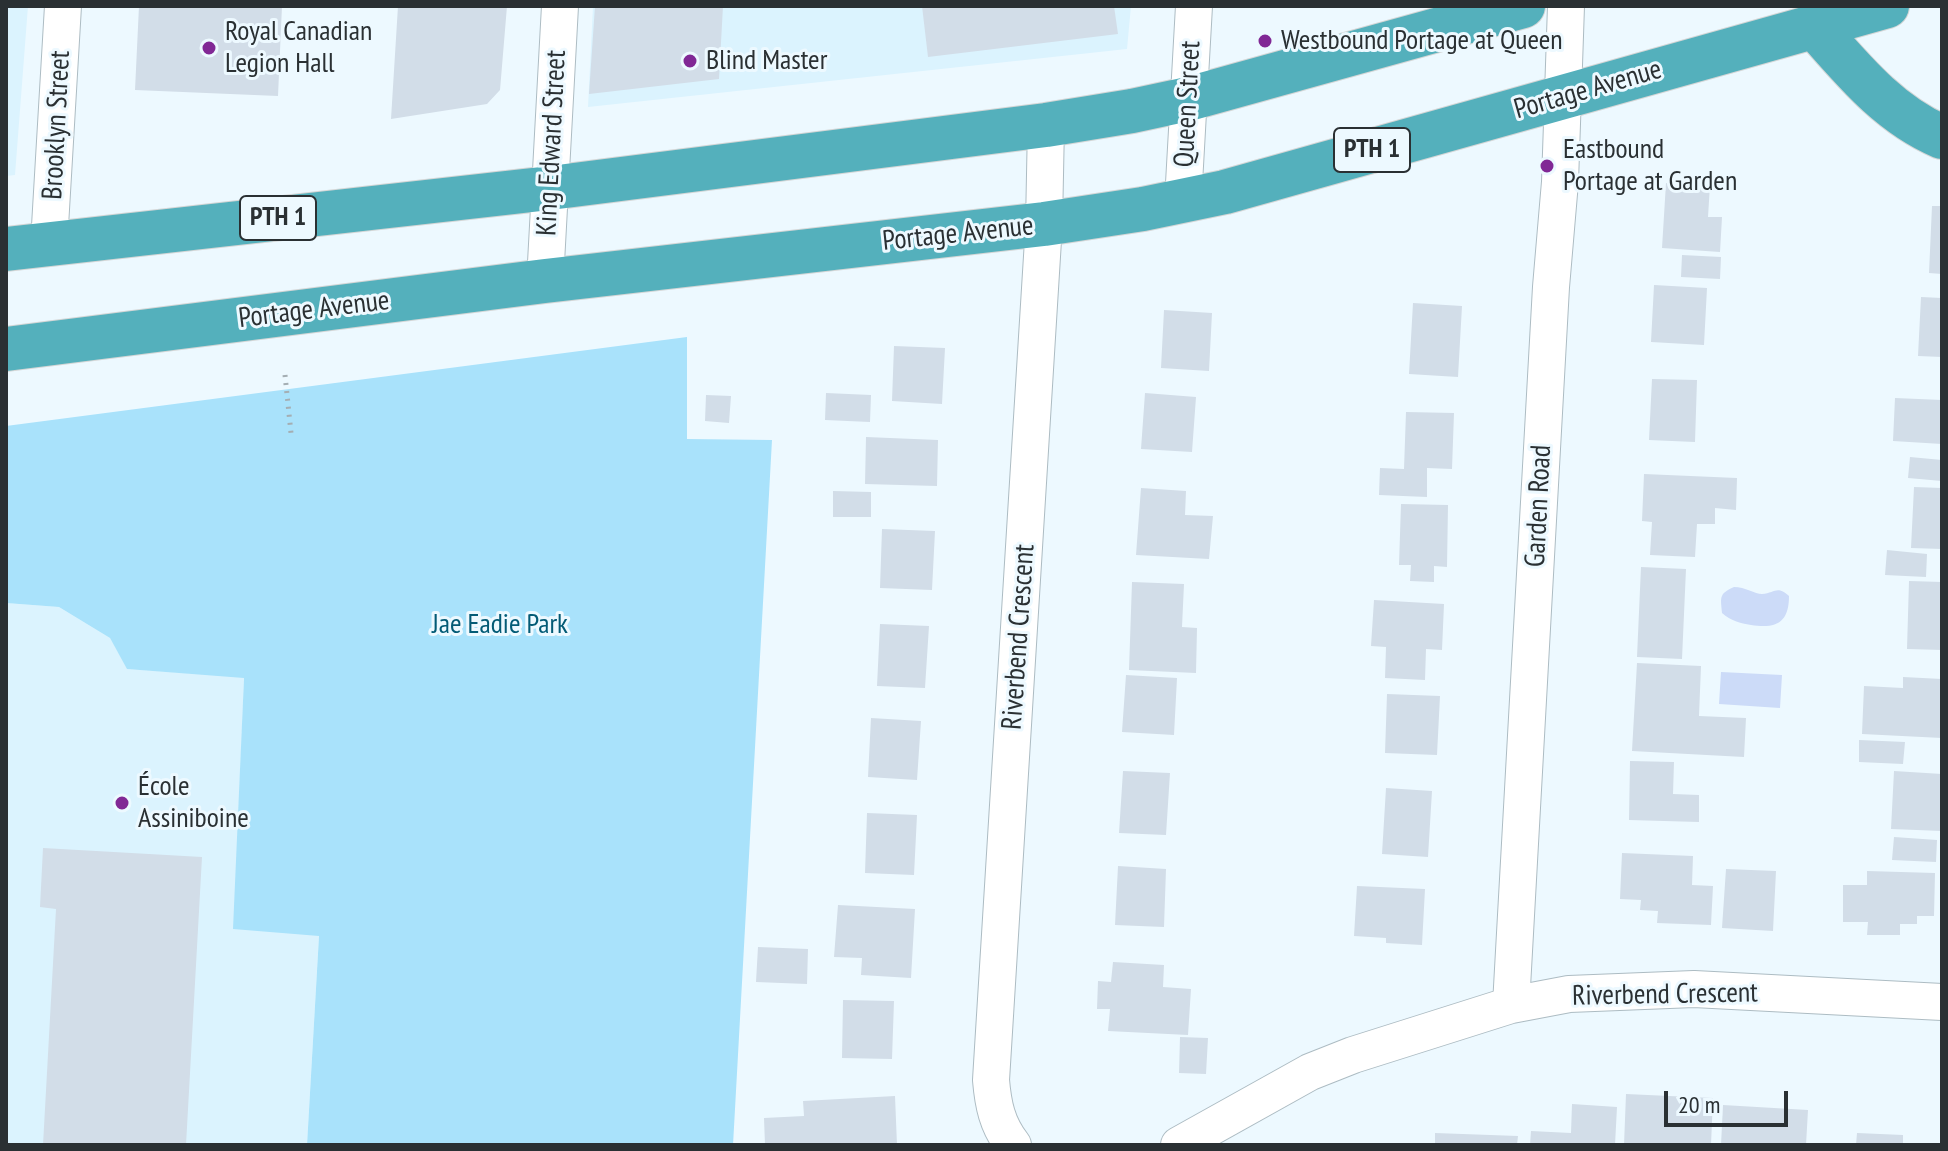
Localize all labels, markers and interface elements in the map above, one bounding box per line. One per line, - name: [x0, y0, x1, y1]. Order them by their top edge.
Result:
- place label: Royal Canadian Legion Hall: [225, 15, 372, 81]
- place label: Westbound Portage at Queen: [1281, 24, 1563, 58]
- marker: Westbound Portage at Queen: [1256, 32, 1274, 50]
- marker: Royal Canadian Legion Hall: [200, 39, 218, 57]
- street label: Queen Street: [1168, 40, 1208, 168]
- place label: Blind Master: [706, 44, 827, 78]
- street label: King Edward Street: [530, 49, 574, 237]
- street label: Brooklyn Street: [36, 50, 78, 200]
- marker: Blind Master: [681, 52, 699, 70]
- street label: Portage Avenue: [1511, 53, 1665, 127]
- road number: PTH 1: [1334, 128, 1410, 172]
- place label: Eastbound Portage at Garden: [1563, 133, 1737, 199]
- marker: Eastbound Portage at Garden: [1538, 157, 1556, 175]
- road number: PTH 1: [240, 196, 316, 240]
- street label: Portage Avenue: [881, 209, 1035, 259]
- street label: Portage Avenue: [237, 284, 391, 336]
- street label: Garden Road: [1519, 444, 1559, 568]
- street label: Riverbend Crescent: [996, 543, 1042, 731]
- park label: Jae Eadie Park: [432, 608, 568, 642]
- place label: École Assiniboine: [138, 770, 249, 836]
- marker: École Assiniboine: [113, 794, 131, 812]
- street label: Riverbend Crescent: [1572, 977, 1758, 1013]
- scale bar: [1668, 1075, 1792, 1125]
- text: 20 m: [1678, 1089, 1720, 1120]

